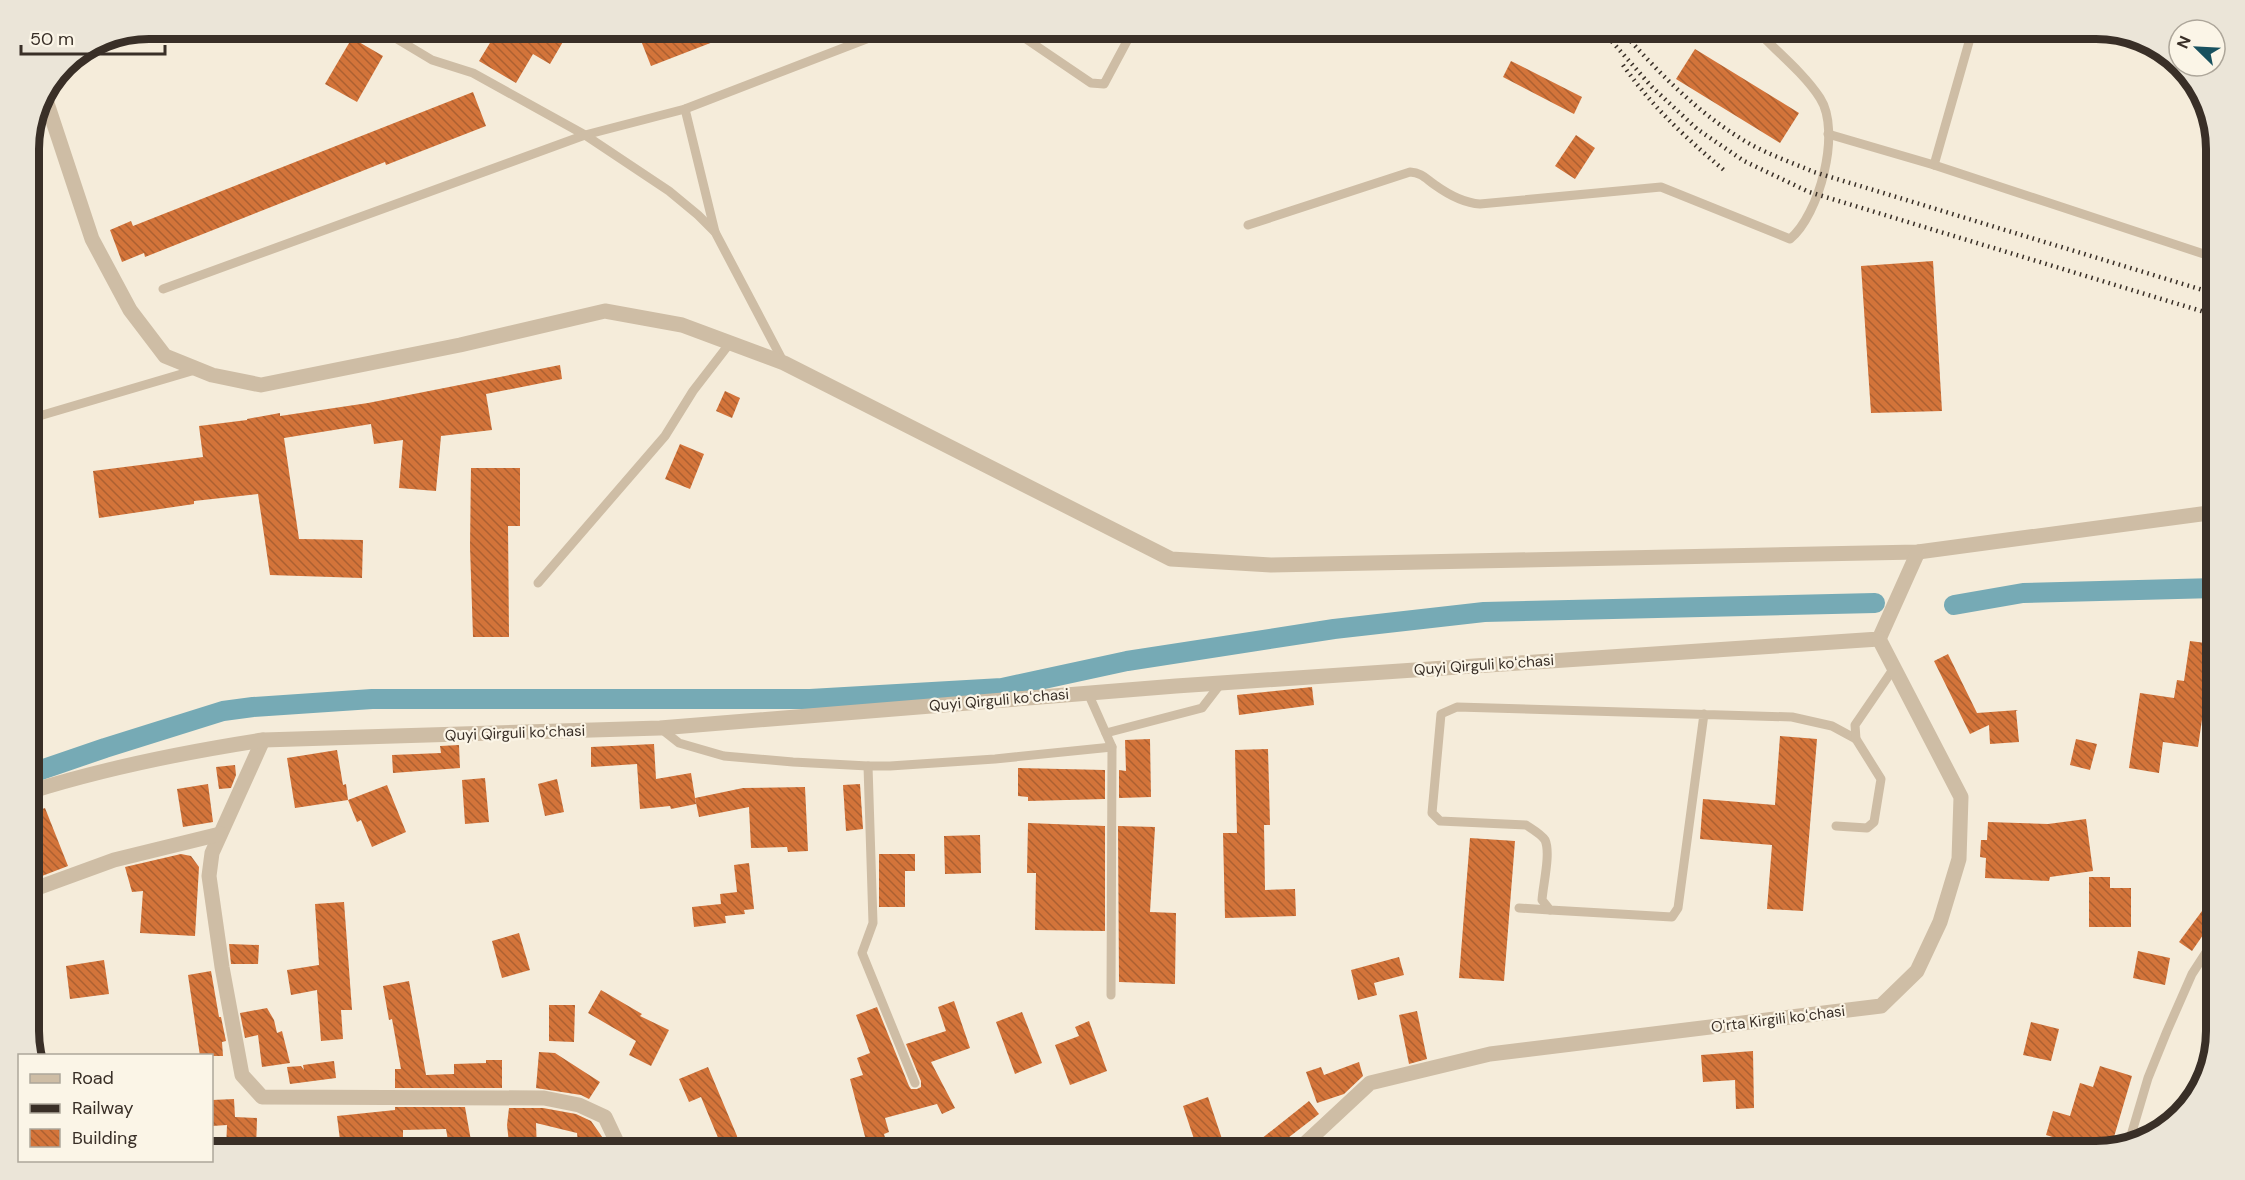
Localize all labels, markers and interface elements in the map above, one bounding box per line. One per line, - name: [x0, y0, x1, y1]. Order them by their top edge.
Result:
- scale bar: [21, 18, 165, 56]
- north arrow: [2167, 18, 2227, 78]
- text: 50 m: [30, 27, 74, 51]
- text: N: [2172, 33, 2196, 52]
- street label: Quyi Qirguli koʻchasi: [1413, 650, 1555, 680]
- street label: Quyi Qirguli koʻchasi: [928, 684, 1070, 716]
- street label: Quyi Qirguli koʻchasi: [445, 721, 585, 745]
- street label: Oʻrta Kirgili koʻchasi: [1710, 1001, 1846, 1037]
- legend: [18, 1054, 213, 1162]
- text: Road: [72, 1066, 114, 1090]
- text: Railway: [72, 1096, 134, 1120]
- text: Building: [72, 1126, 137, 1150]

